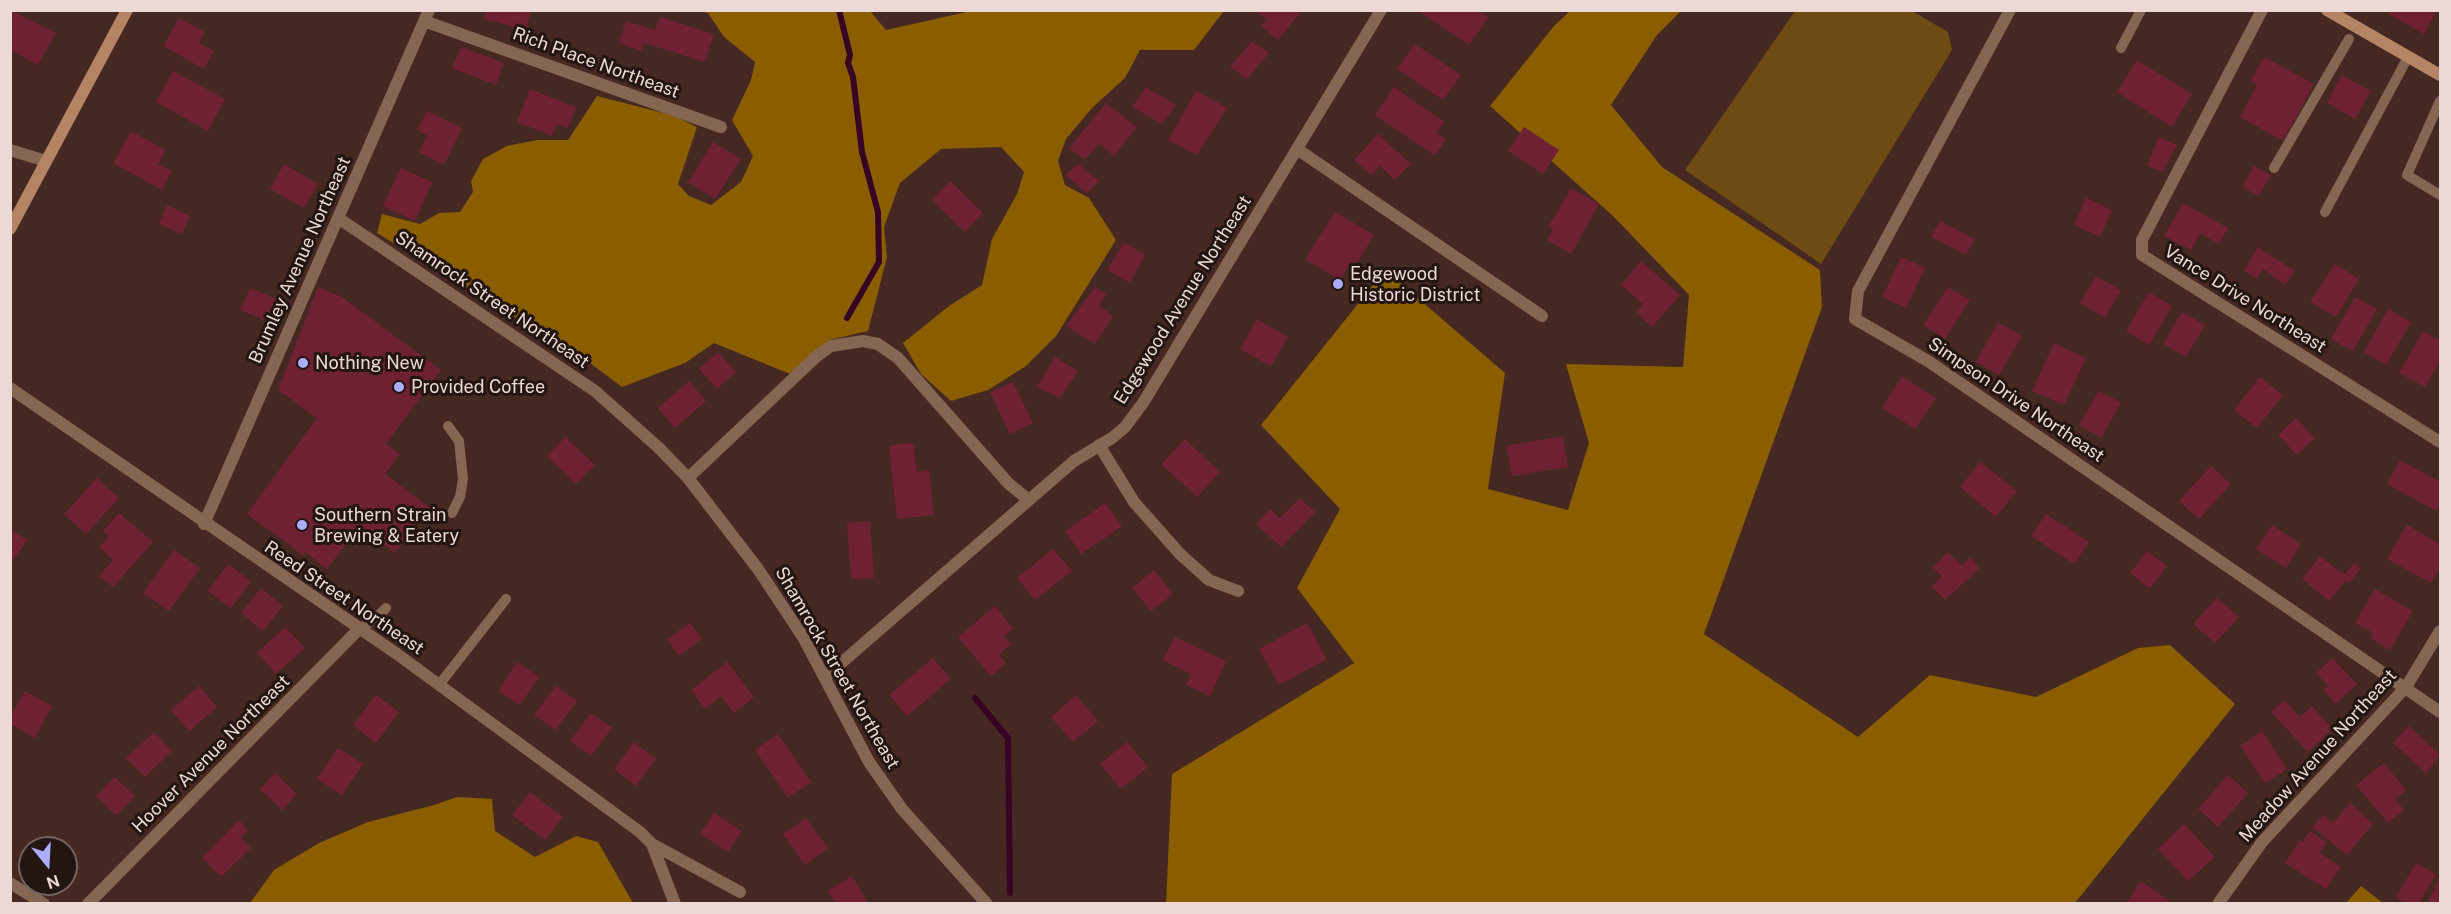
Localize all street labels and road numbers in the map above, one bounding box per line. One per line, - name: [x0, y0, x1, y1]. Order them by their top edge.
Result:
- street label: Rich Place Northeast: [510, 23, 682, 103]
- street label: Brumley Avenue Northeast: [245, 153, 355, 367]
- street label: Edgewood Avenue Northeast: [1110, 192, 1256, 408]
- street label: Shamrock Street Northeast: [391, 227, 593, 373]
- street label: Vance Drive Northeast: [2160, 240, 2330, 358]
- street label: Simpson Drive Northeast: [1924, 333, 2108, 467]
- street label: Reed Street Northeast: [260, 536, 428, 660]
- street label: Shamrock Street Northeast: [770, 563, 904, 773]
- street label: Meadow Avenue Northeast: [2235, 665, 2401, 847]
- street label: Hoover Avenue Northeast: [128, 671, 294, 837]

